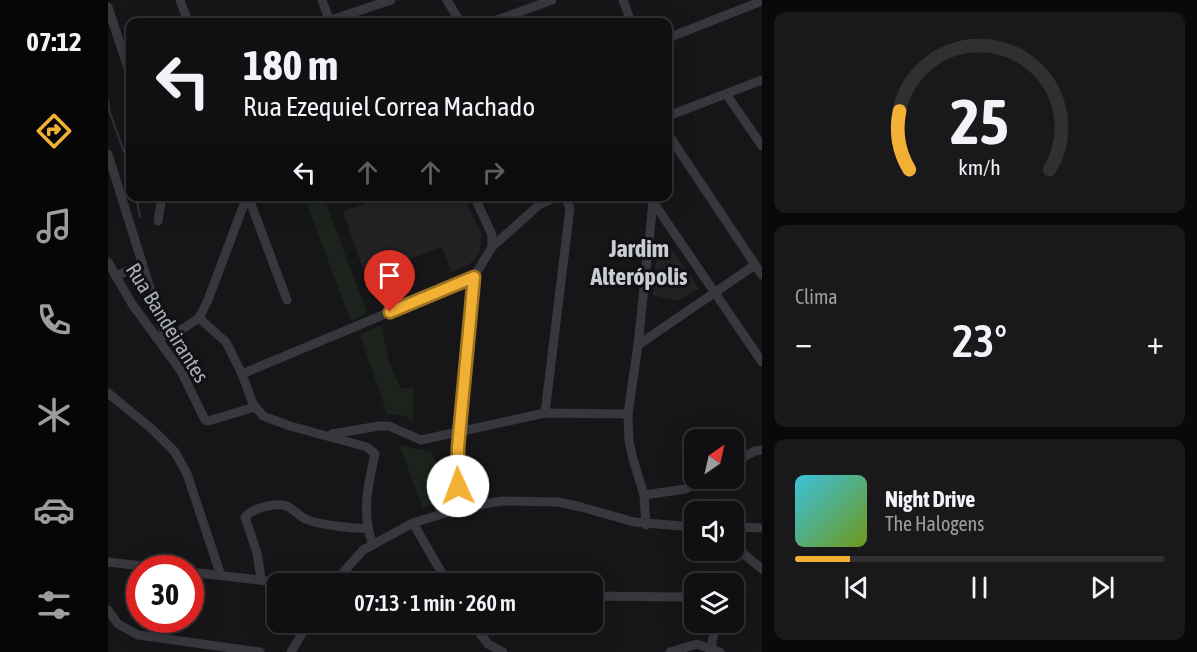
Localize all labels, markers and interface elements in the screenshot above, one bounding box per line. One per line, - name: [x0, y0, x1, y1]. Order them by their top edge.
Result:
- text: 07:12: [26, 26, 82, 57]
- text: 180 m: [243, 41, 338, 89]
- icon: left: [144, 42, 222, 120]
- text: 25: [950, 86, 1009, 157]
- text: Rua Ezequiel Correa Machado: [243, 91, 535, 122]
- icon: directions: [33, 110, 75, 152]
- text: km/h: [958, 155, 1001, 180]
- icon: left: [288, 156, 321, 189]
- icon: ahead: [351, 156, 384, 189]
- icon: ahead: [414, 156, 447, 189]
- icon: right: [477, 156, 510, 189]
- icon: music: [33, 205, 75, 247]
- district label: Jardim Alterópolis: [589, 235, 688, 290]
- pin: [364, 250, 415, 312]
- street label: Rua Bandeirantes: [122, 258, 214, 387]
- icon: arrive: [373, 259, 406, 292]
- text: Clima: [795, 285, 838, 308]
- icon: phone: [33, 299, 75, 341]
- text: 23°: [952, 315, 1007, 367]
- text: −: [795, 323, 812, 361]
- text: +: [1147, 323, 1164, 361]
- icon: climate: [33, 394, 75, 436]
- north arrow: [684, 429, 744, 489]
- map controls: [684, 429, 744, 633]
- position arrow: [426, 454, 490, 518]
- text: Night Drive: [885, 486, 975, 512]
- icon: car: [33, 489, 75, 531]
- button: sound: [684, 501, 744, 561]
- text: The Halogens: [885, 512, 984, 535]
- speed limit sign: 30: [126, 555, 204, 633]
- icon: previous: [840, 571, 873, 604]
- icon: pause: [963, 571, 996, 604]
- icon: next: [1086, 571, 1119, 604]
- button: layers: [684, 573, 744, 633]
- icon: filters: [33, 584, 75, 626]
- text: 07:13 · 1 min · 260 m: [354, 590, 516, 616]

